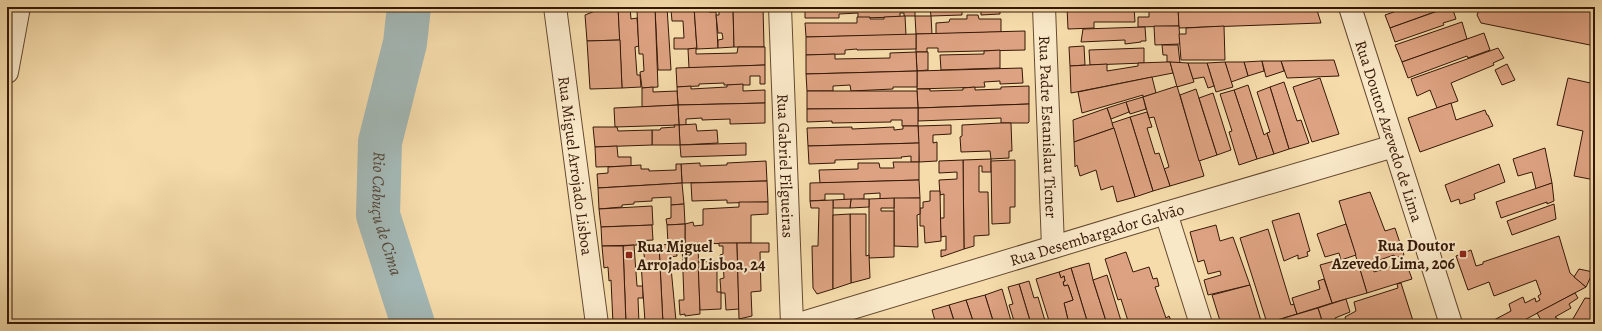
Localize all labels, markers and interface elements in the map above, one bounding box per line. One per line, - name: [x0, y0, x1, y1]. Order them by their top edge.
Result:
- street label: Rua Padre Estanislau Ticner: [1033, 35, 1062, 219]
- street label: Rua Doutor Azevedo de Lima: [1349, 38, 1428, 225]
- street label: Rua Miguel Arrojado Lisboa: [552, 75, 598, 257]
- street label: Rua Gabriel Filgueiras: [771, 93, 799, 238]
- water label: Rio Cabuçu de Cima: [366, 151, 408, 279]
- street label: Rua Desembargador Galvão: [1007, 198, 1187, 272]
- place label: Rua Doutor Azevedo Lima, 206: [1331, 235, 1456, 275]
- place label: Rua Miguel Arrojado Lisboa, 24: [636, 236, 766, 276]
- marker: Rua Doutor Azevedo Lima, 206: [1458, 249, 1468, 259]
- marker: Rua Miguel Arrojado Lisboa, 24: [624, 250, 634, 260]

